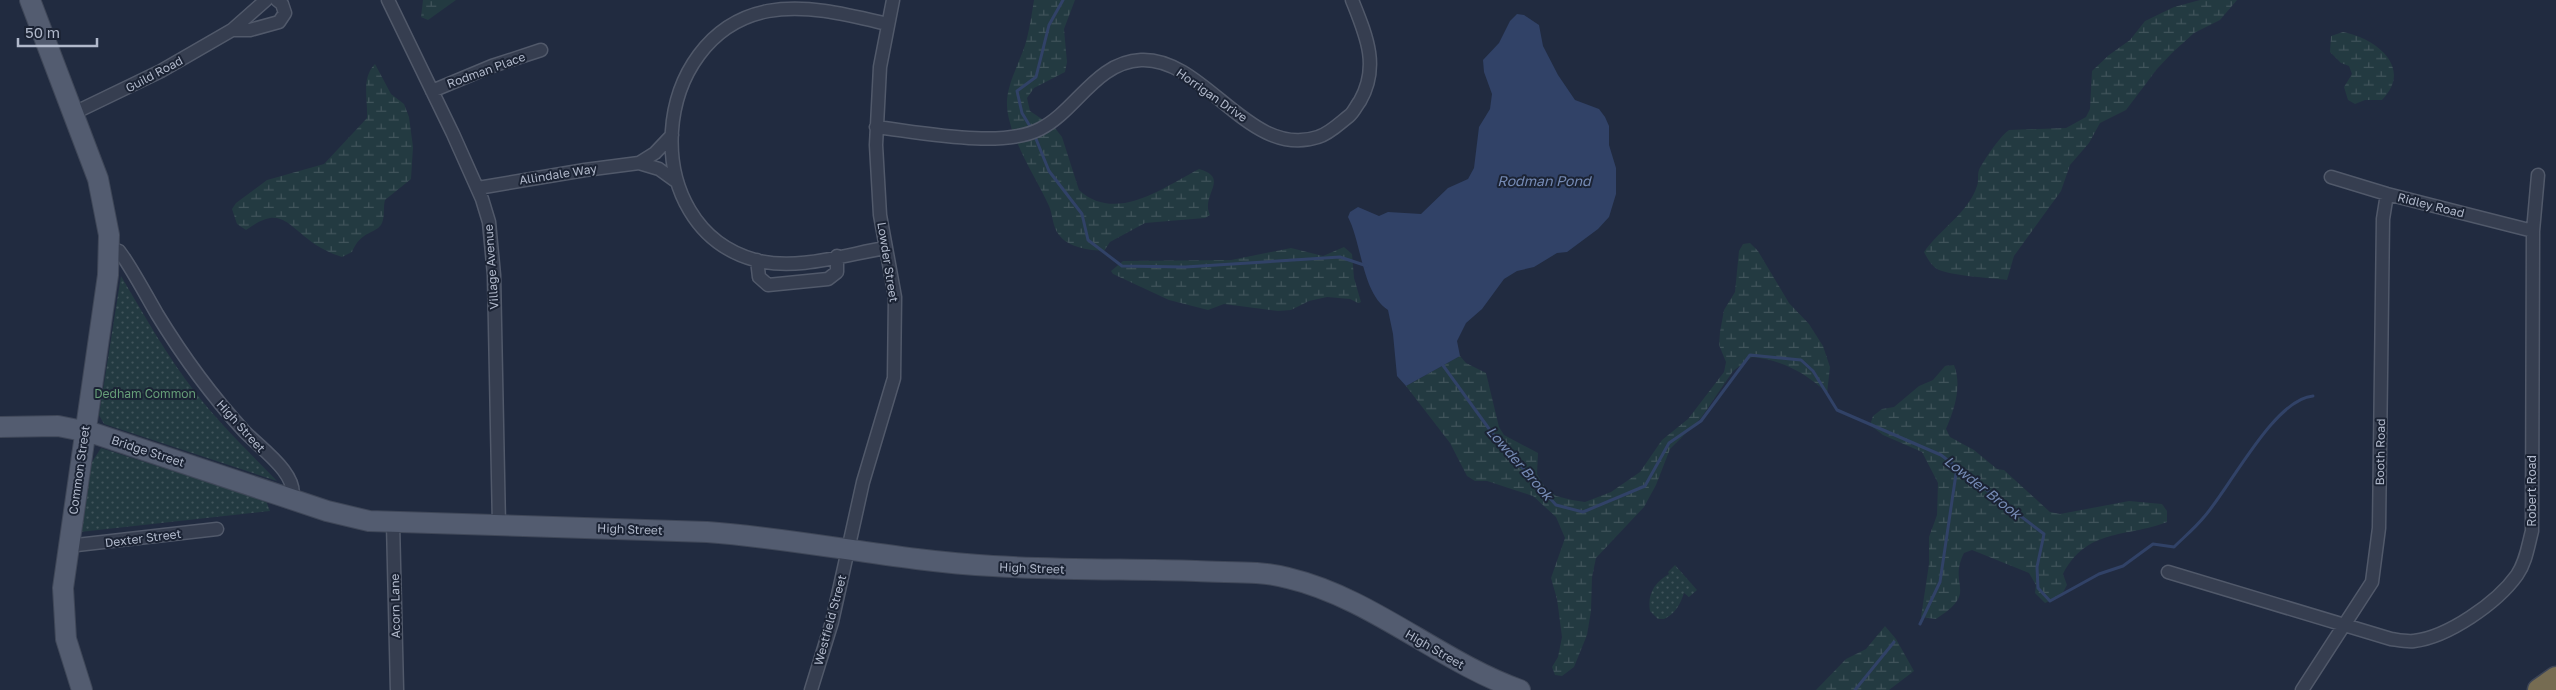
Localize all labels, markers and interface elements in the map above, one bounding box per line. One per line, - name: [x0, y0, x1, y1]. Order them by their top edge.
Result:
- scale bar: [18, 15, 96, 47]
- text: 50 m: [25, 23, 60, 41]
- street label: Rodman Place: [445, 49, 527, 91]
- street label: Guild Road: [123, 53, 185, 95]
- street label: Horrigan Drive: [1174, 65, 1250, 125]
- street label: Allindale Way: [518, 160, 598, 188]
- water label: Rodman Pond: [1497, 172, 1592, 189]
- street label: Ridley Road: [2396, 189, 2466, 221]
- street label: Lowder Street: [874, 221, 902, 303]
- street label: Village Avenue: [481, 224, 501, 310]
- park label: Dedham Common: [94, 386, 196, 401]
- street label: High Street: [213, 397, 269, 456]
- street label: Booth Road: [2372, 418, 2388, 486]
- water label: Lowder Brook: [1483, 423, 1558, 505]
- street label: Common Street: [65, 424, 93, 515]
- street label: Bridge Street: [109, 432, 187, 470]
- water label: Lowder Brook: [1941, 452, 2026, 523]
- street label: Robert Road: [2524, 455, 2539, 527]
- street label: High Street: [597, 520, 663, 538]
- street label: Dexter Street: [104, 526, 182, 550]
- street label: High Street: [999, 559, 1065, 577]
- street label: Acorn Lane: [387, 573, 403, 639]
- street label: Westfield Street: [811, 573, 849, 667]
- street label: High Street: [1403, 626, 1467, 672]

